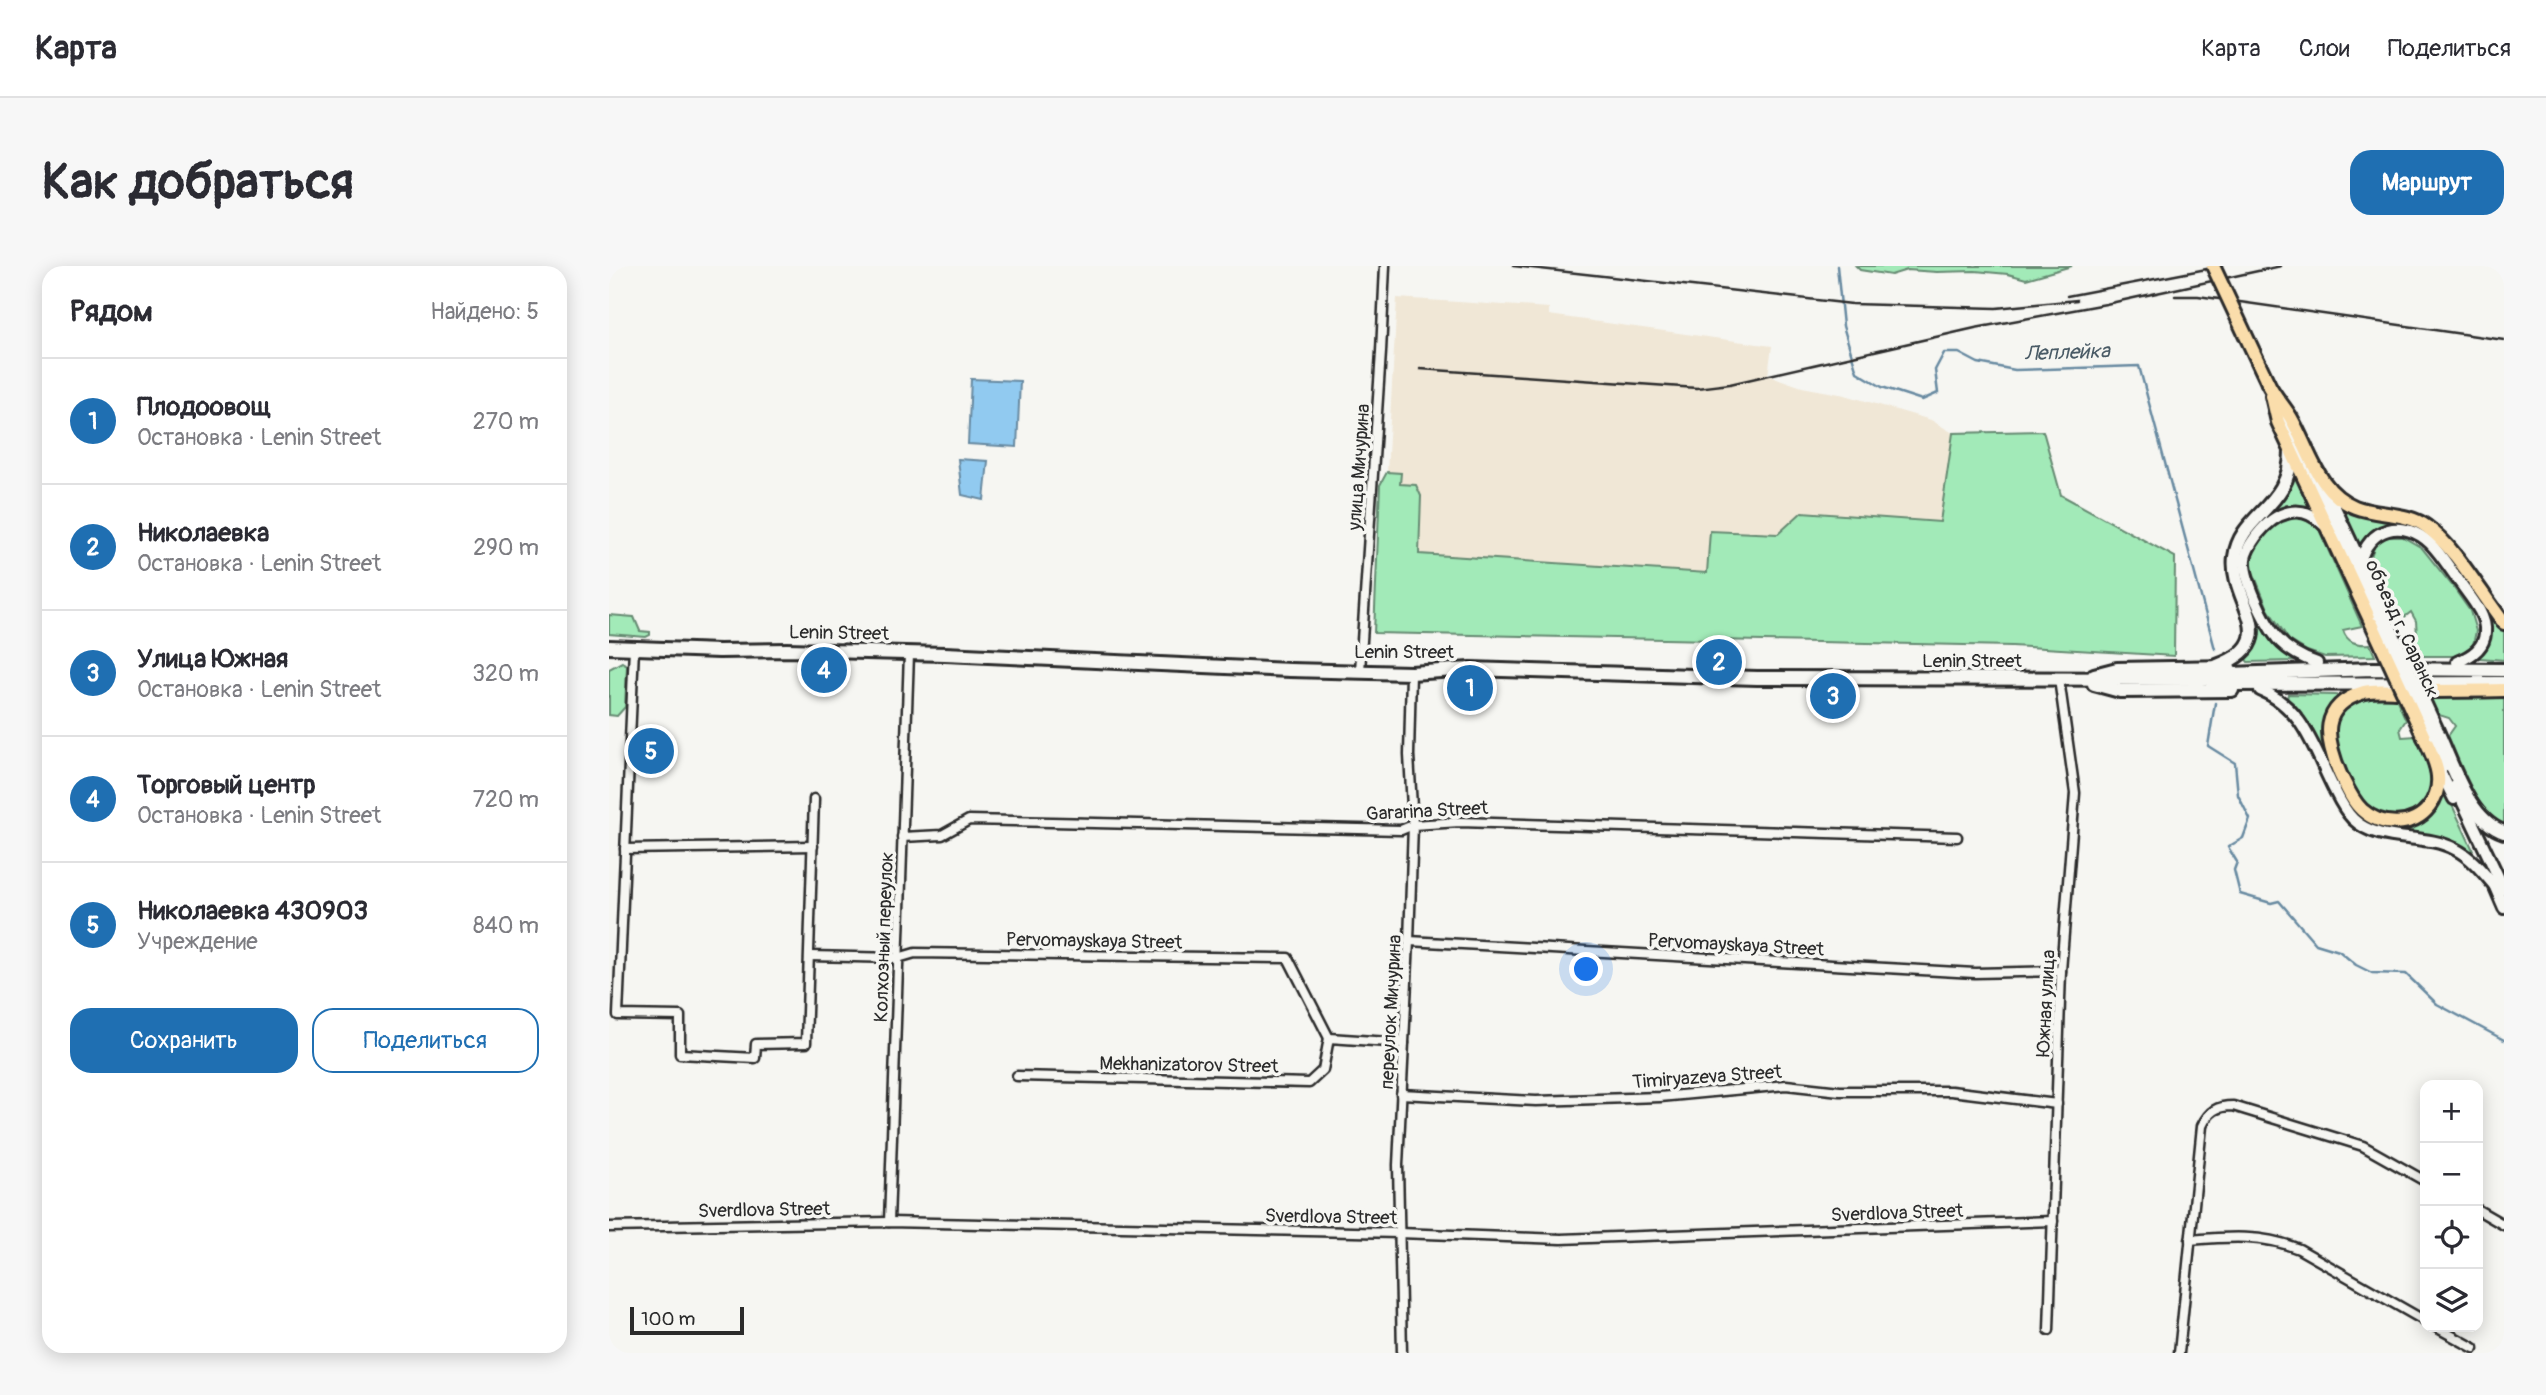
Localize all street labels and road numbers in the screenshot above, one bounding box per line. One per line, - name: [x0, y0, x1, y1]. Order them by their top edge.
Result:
- street label: улица Мичурина: [1343, 403, 1375, 532]
- street label: объезд г. Саранск: [2360, 556, 2445, 701]
- street label: Lenin Street: [789, 620, 890, 646]
- street label: Lenin Street: [1354, 640, 1454, 664]
- street label: Lenin Street: [1922, 649, 2022, 673]
- street label: Gararina Street: [1365, 796, 1489, 826]
- street label: Колхозный переулок: [869, 851, 899, 1023]
- street label: Pervomayskaya Street: [1006, 927, 1183, 955]
- street label: Pervomayskaya Street: [1647, 928, 1825, 962]
- street label: переулок Мичурина: [1375, 934, 1407, 1090]
- street label: Южная улица: [2031, 949, 2061, 1057]
- street label: Mekhanizatorov Street: [1099, 1051, 1279, 1079]
- street label: Timiryazeva Street: [1632, 1060, 1783, 1094]
- street label: Sverdlova Street: [698, 1197, 831, 1223]
- street label: Sverdlova Street: [1830, 1199, 1964, 1227]
- street label: Sverdlova Street: [1265, 1204, 1398, 1230]

